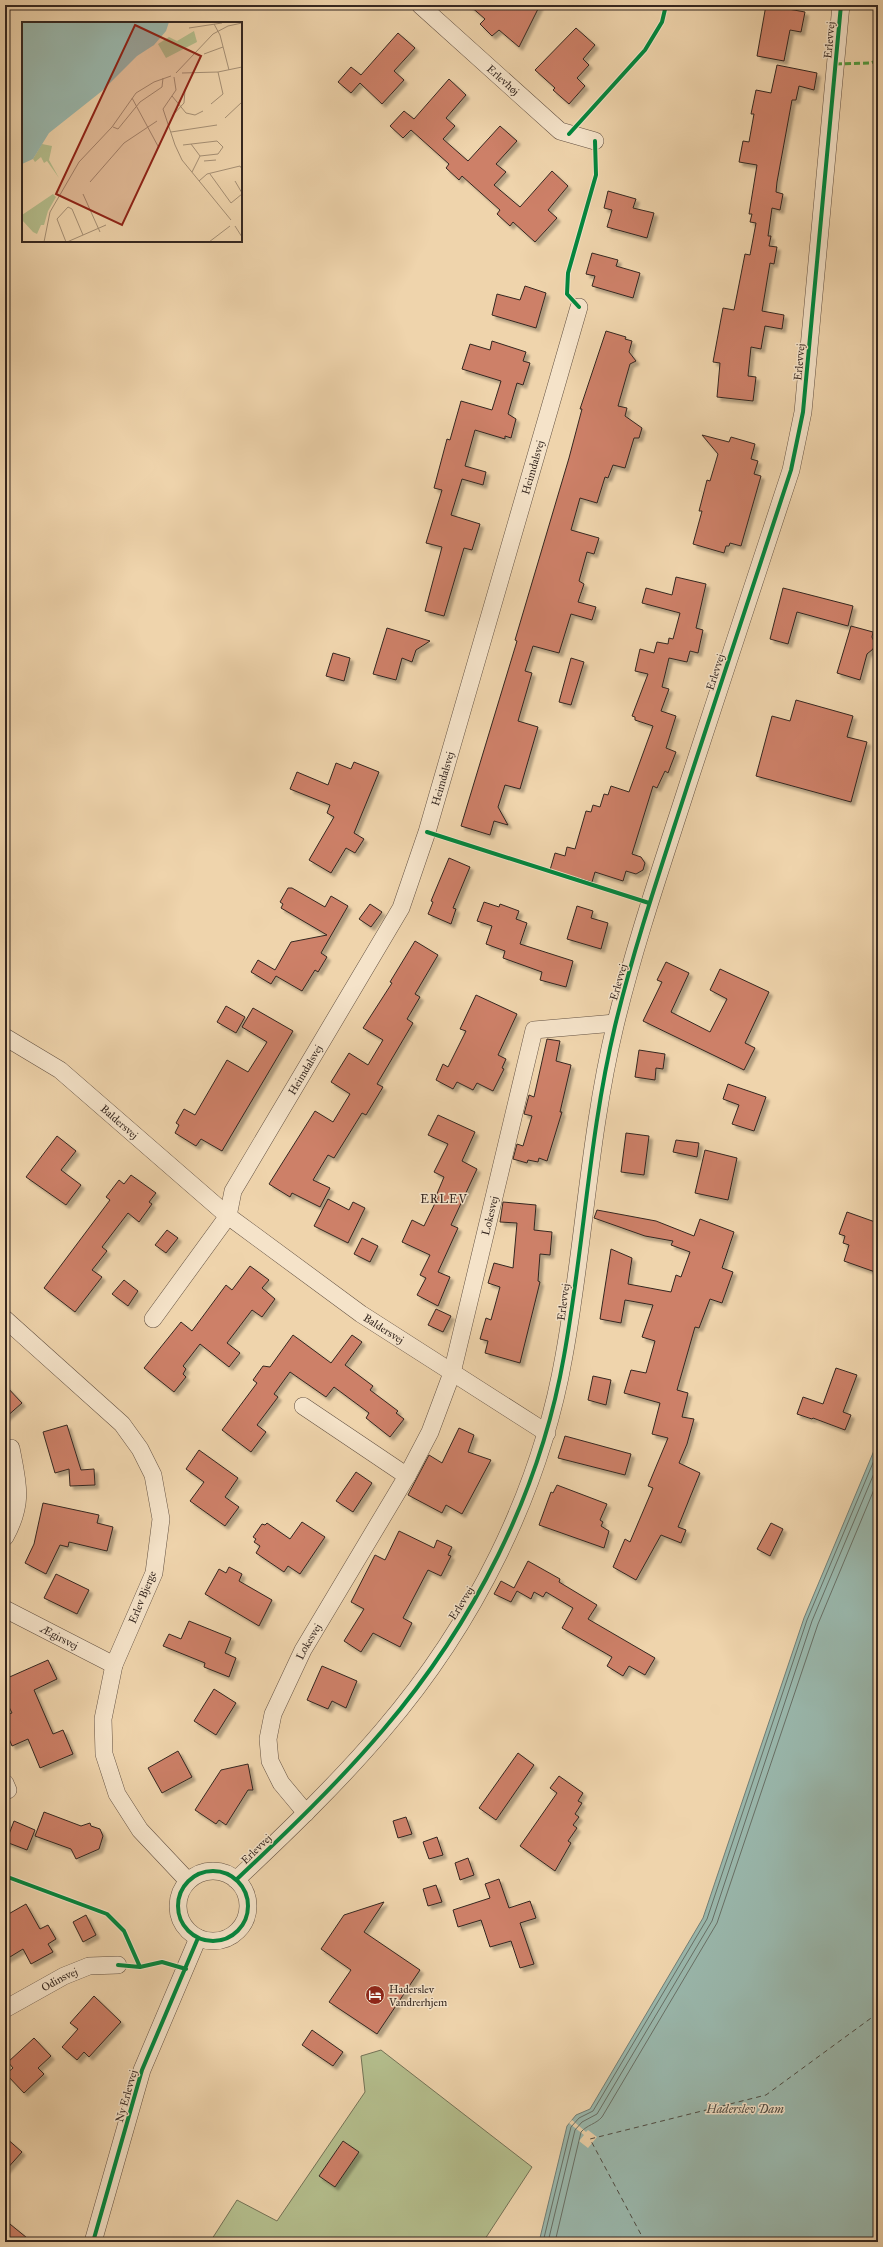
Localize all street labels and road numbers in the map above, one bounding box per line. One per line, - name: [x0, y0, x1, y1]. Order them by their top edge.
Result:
- street label: Erlevvej: [821, 21, 838, 59]
- street label: Erlevhøj: [484, 62, 522, 98]
- street label: Erlevvej: [791, 343, 808, 381]
- street label: Heimdalsvej: [519, 439, 547, 496]
- street label: Erlevvej: [704, 652, 727, 692]
- street label: Heimdalsvej: [429, 750, 457, 807]
- street label: Erlevvej: [607, 962, 630, 1002]
- street label: Heimdalsvej: [286, 1043, 325, 1097]
- street label: Baldersvej: [98, 1102, 141, 1142]
- street label: Lokesvej: [479, 1195, 501, 1237]
- street label: Erlevvej: [554, 1283, 573, 1321]
- street label: Baldersvej: [361, 1311, 406, 1347]
- street label: Erlev Bjerge: [126, 1569, 159, 1625]
- street label: Erlevvej: [446, 1584, 477, 1622]
- street label: Lokesvej: [293, 1621, 324, 1662]
- street label: Ægirsvej: [37, 1622, 80, 1653]
- street label: Erlevvej: [238, 1832, 274, 1867]
- street label: Odinsvej: [39, 1965, 80, 1994]
- street label: Ny Erlevvej: [113, 2068, 140, 2124]

